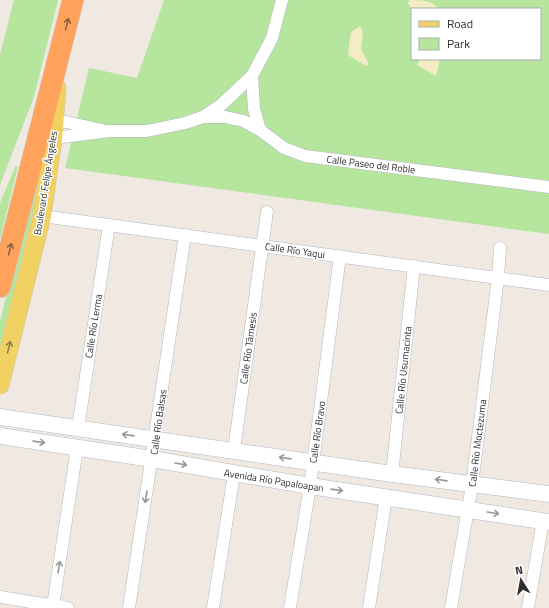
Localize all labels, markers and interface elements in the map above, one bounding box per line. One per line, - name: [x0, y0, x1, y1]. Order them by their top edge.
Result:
- legend: [411, 8, 541, 60]
- text: Road: [447, 14, 473, 33]
- one-way arrow: [63, 18, 71, 31]
- text: Park: [447, 34, 470, 53]
- street label: Boulevard Felipe Ángeles: [30, 130, 61, 236]
- street label: Calle Paseo del Roble: [326, 152, 416, 177]
- street label: Calle Río Yaqui: [264, 239, 326, 262]
- one-way arrow: [6, 243, 14, 256]
- street label: Calle Río Lerma: [81, 293, 106, 359]
- street label: Calle Río Támesis: [236, 311, 261, 385]
- street label: Calle Río Usumacinta: [391, 325, 416, 415]
- one-way arrow: [6, 341, 14, 354]
- street label: Calle Río Balsas: [146, 388, 171, 456]
- street label: Calle Río Moctezuma: [465, 399, 490, 488]
- street label: Calle Río Bravo: [306, 400, 329, 464]
- one-way arrow: [122, 431, 135, 439]
- one-way arrow: [32, 438, 45, 446]
- one-way arrow: [278, 454, 291, 462]
- one-way arrow: [174, 460, 187, 468]
- street label: Avenida Río Papaloapan: [223, 465, 325, 496]
- one-way arrow: [435, 477, 448, 484]
- one-way arrow: [330, 486, 343, 494]
- one-way arrow: [142, 490, 150, 503]
- one-way arrow: [486, 509, 499, 517]
- north arrow: [501, 560, 541, 600]
- one-way arrow: [55, 561, 63, 574]
- text: N: [514, 562, 524, 579]

